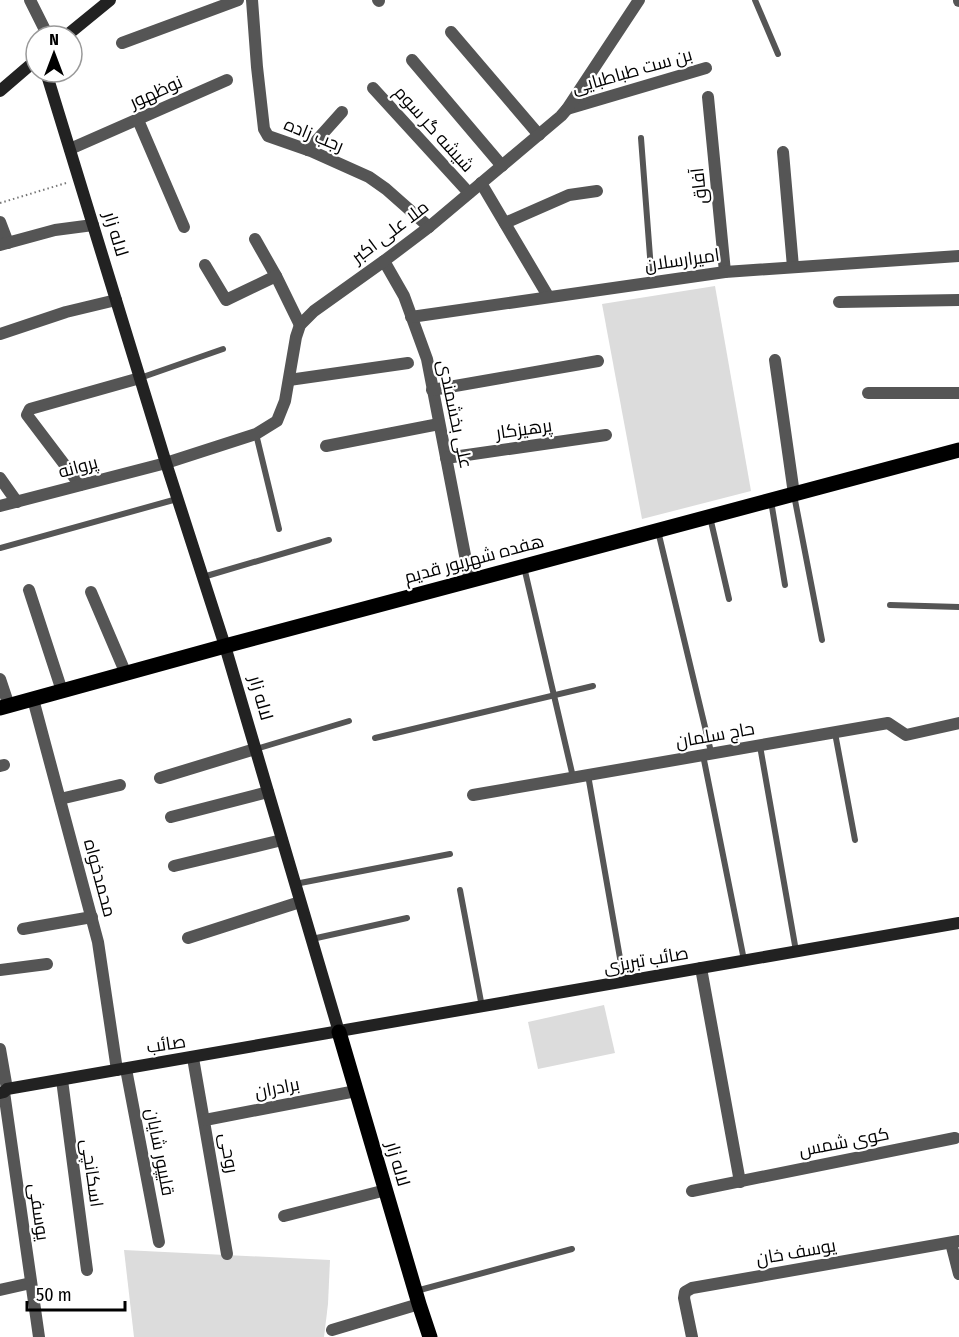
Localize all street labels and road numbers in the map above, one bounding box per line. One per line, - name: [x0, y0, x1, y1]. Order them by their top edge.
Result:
- street label: بن ست طباطبایی: [569, 43, 695, 99]
- street label: نوظهور: [125, 71, 186, 114]
- street label: شیشه گر سوم: [389, 81, 479, 177]
- street label: رجب زاده: [281, 113, 347, 157]
- street label: آفاق: [686, 166, 713, 205]
- street label: ملا علی اکبر: [346, 196, 433, 269]
- street label: لاله زار: [99, 208, 133, 259]
- street label: امیرارسلان: [643, 244, 721, 276]
- street label: علی بخشمندی: [433, 358, 477, 470]
- street label: پرهیزکار: [493, 414, 554, 445]
- street label: پروانه: [56, 451, 101, 484]
- street label: هفده شهریور قدیم: [402, 530, 547, 589]
- street label: لاله زار: [244, 672, 278, 723]
- street label: حاج سلمان: [674, 717, 756, 754]
- street label: محمدخواه: [79, 837, 121, 919]
- street label: صائب تبریزی: [602, 942, 690, 978]
- street label: صائب: [145, 1030, 187, 1058]
- street label: برادران: [253, 1073, 301, 1103]
- street label: قلیپور شایان: [141, 1106, 179, 1198]
- street label: کوی شمس: [797, 1122, 891, 1162]
- street label: روحی: [215, 1131, 243, 1175]
- street label: اسکانچی: [75, 1138, 108, 1209]
- street label: لاله زار: [381, 1138, 415, 1189]
- street label: یوسفی: [24, 1182, 54, 1242]
- street label: یوسف خان: [754, 1234, 838, 1270]

